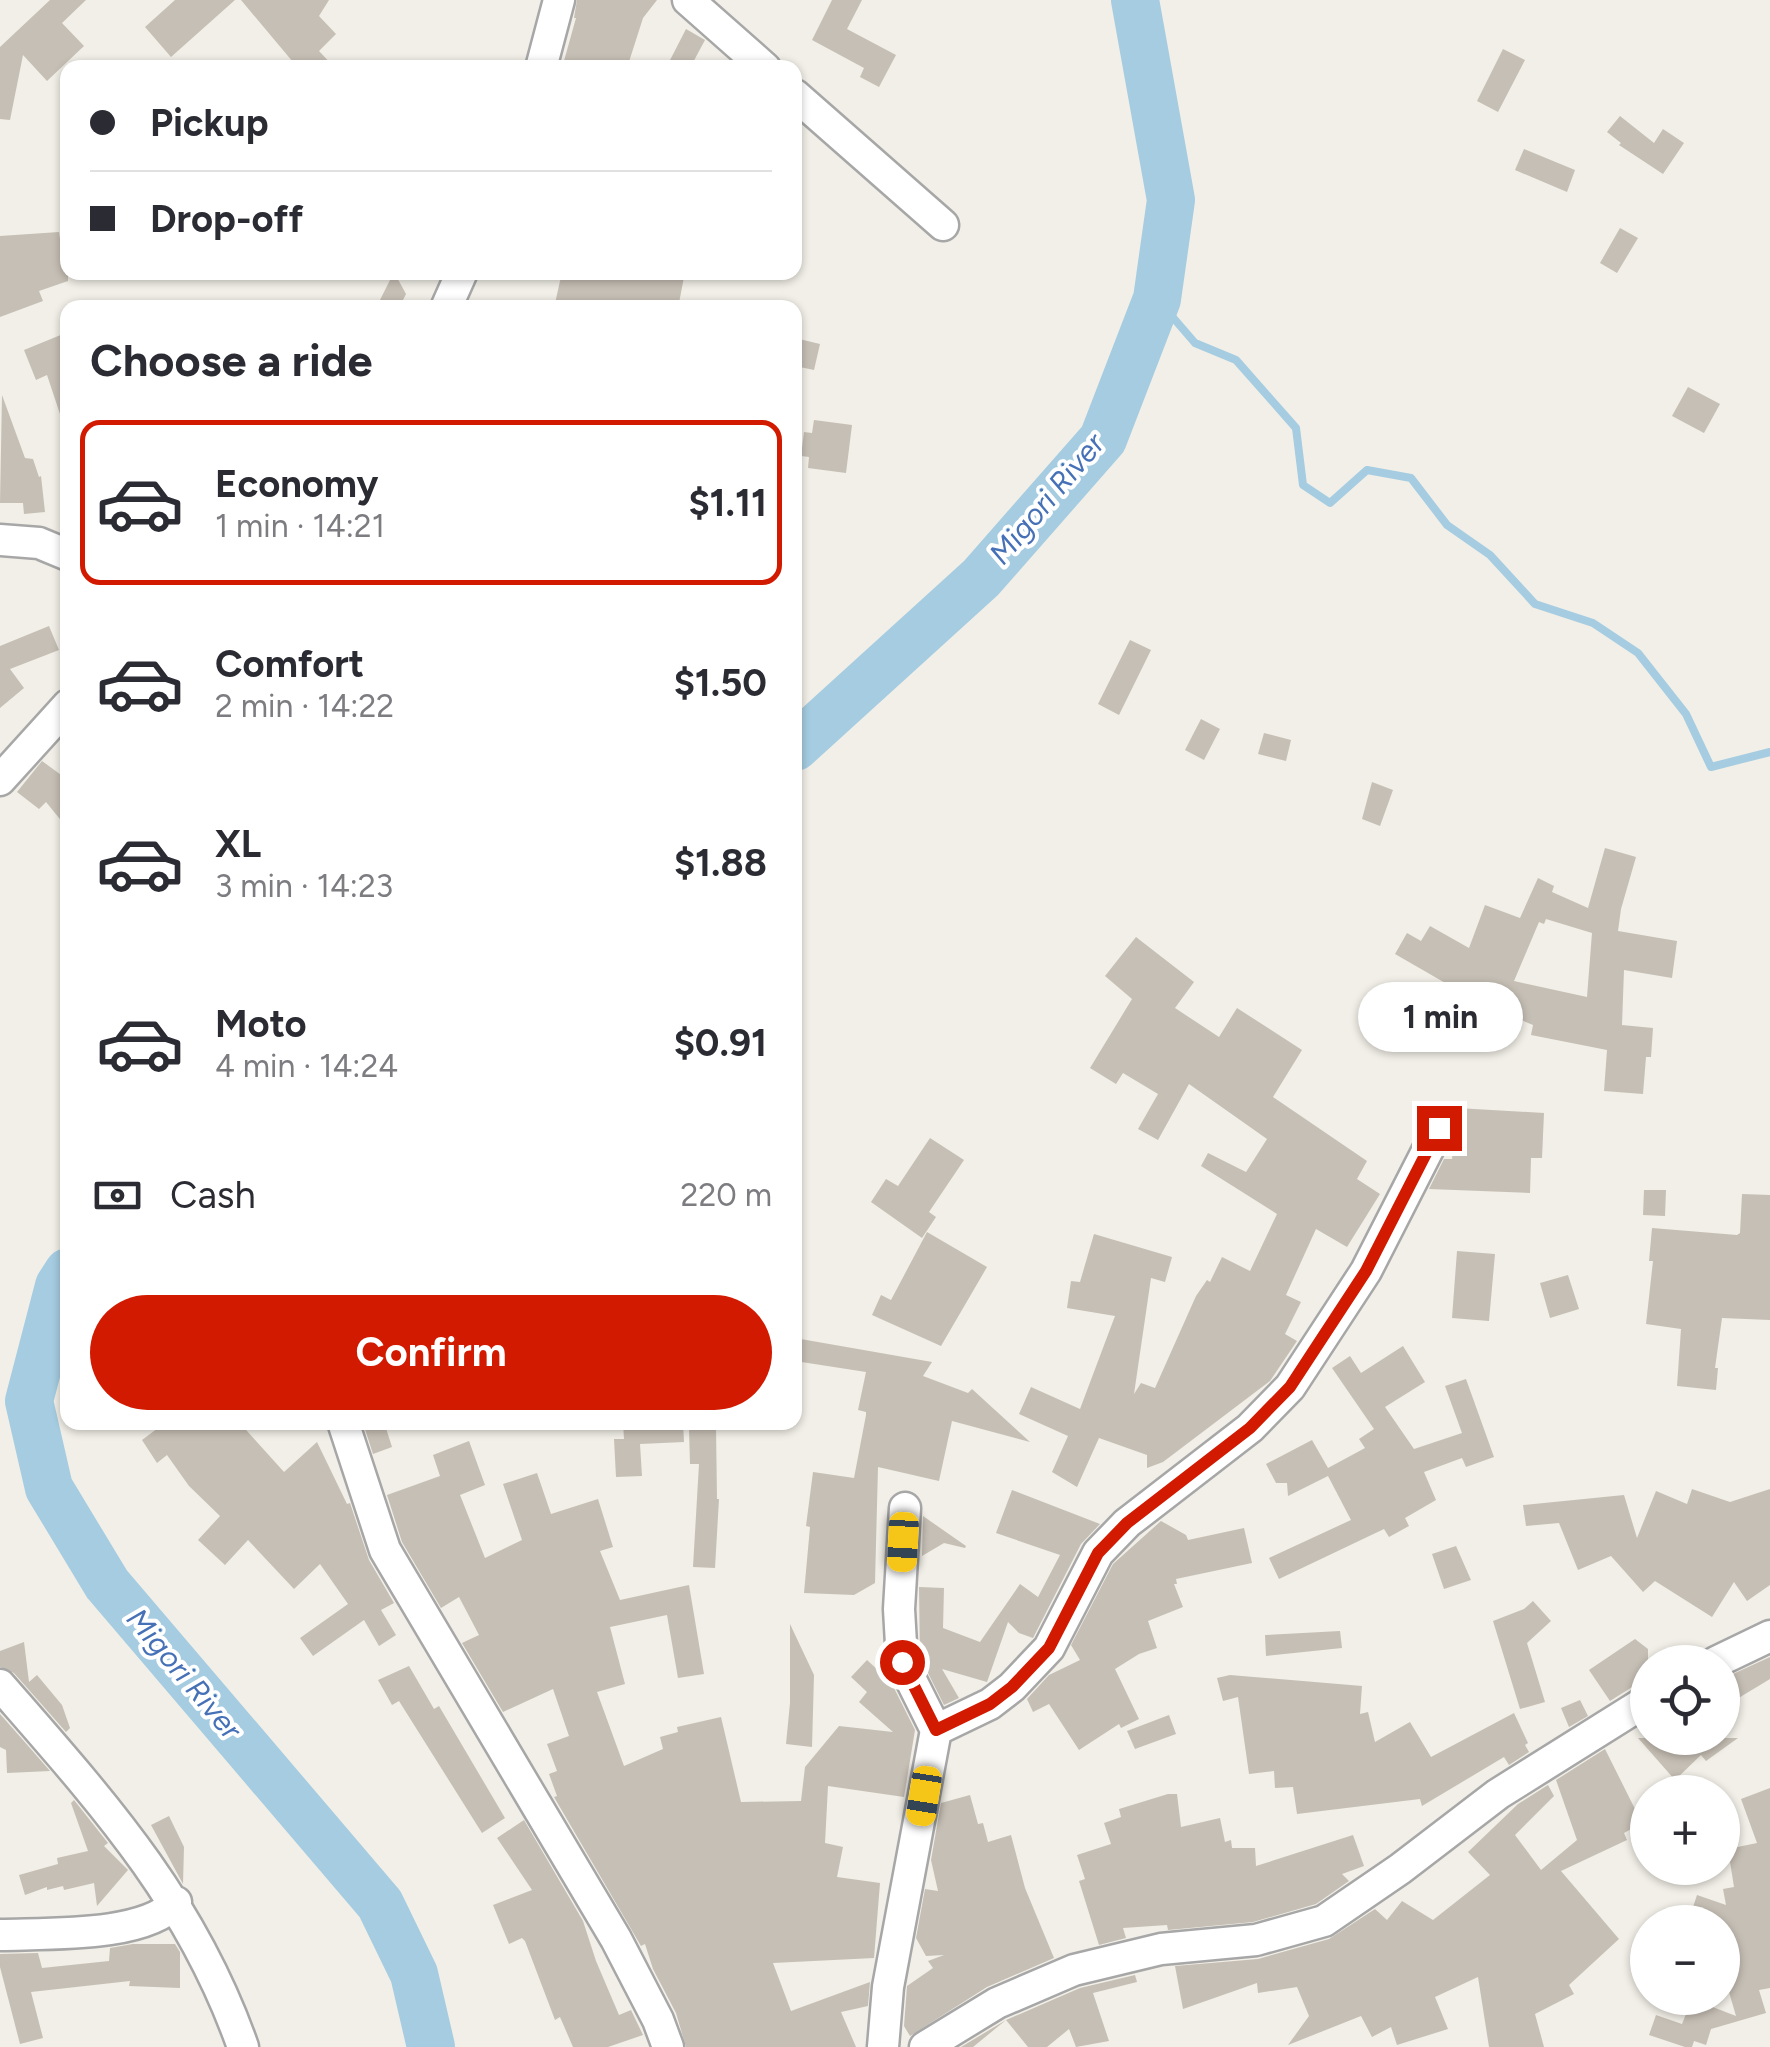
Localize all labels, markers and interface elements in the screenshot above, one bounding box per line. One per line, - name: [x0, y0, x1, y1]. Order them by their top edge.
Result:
- text: Pickup: [150, 100, 268, 146]
- text: Drop-off: [150, 196, 303, 242]
- text: Choose a ride: [90, 333, 372, 387]
- water label: Migori River: [981, 424, 1113, 572]
- icon: car: [95, 458, 185, 548]
- text: Economy: [215, 461, 378, 507]
- text: $1.11: [688, 480, 767, 526]
- text: 1 min · 14:21: [215, 507, 385, 545]
- icon: car: [95, 638, 185, 728]
- text: Comfort: [215, 641, 364, 687]
- text: $1.50: [674, 660, 767, 706]
- text: 2 min · 14:22: [215, 687, 394, 725]
- icon: car: [95, 818, 185, 908]
- text: XL: [215, 821, 261, 867]
- text: $1.88: [674, 840, 767, 886]
- text: 3 min · 14:23: [215, 867, 393, 905]
- callout: 1 min: [1356, 983, 1522, 1053]
- icon: car: [95, 998, 185, 1088]
- text: 1 min: [1403, 998, 1478, 1036]
- text: Moto: [215, 1001, 307, 1047]
- text: $0.91: [674, 1020, 767, 1066]
- text: 4 min · 14:24: [215, 1047, 398, 1085]
- route end: [1417, 1106, 1462, 1151]
- icon: cash: [90, 1168, 145, 1223]
- text: Cash: [170, 1172, 256, 1218]
- text: 220 m: [681, 1176, 772, 1214]
- button: Confirm: [90, 1295, 772, 1410]
- car: [886, 1511, 920, 1573]
- water label: Migori River: [119, 1601, 251, 1748]
- route start: [880, 1640, 925, 1685]
- map controls: [1630, 1645, 1740, 2015]
- button: locate: [1630, 1645, 1740, 1755]
- car: [904, 1764, 944, 1828]
- button: +: [1630, 1775, 1740, 1885]
- button: −: [1630, 1905, 1740, 2015]

